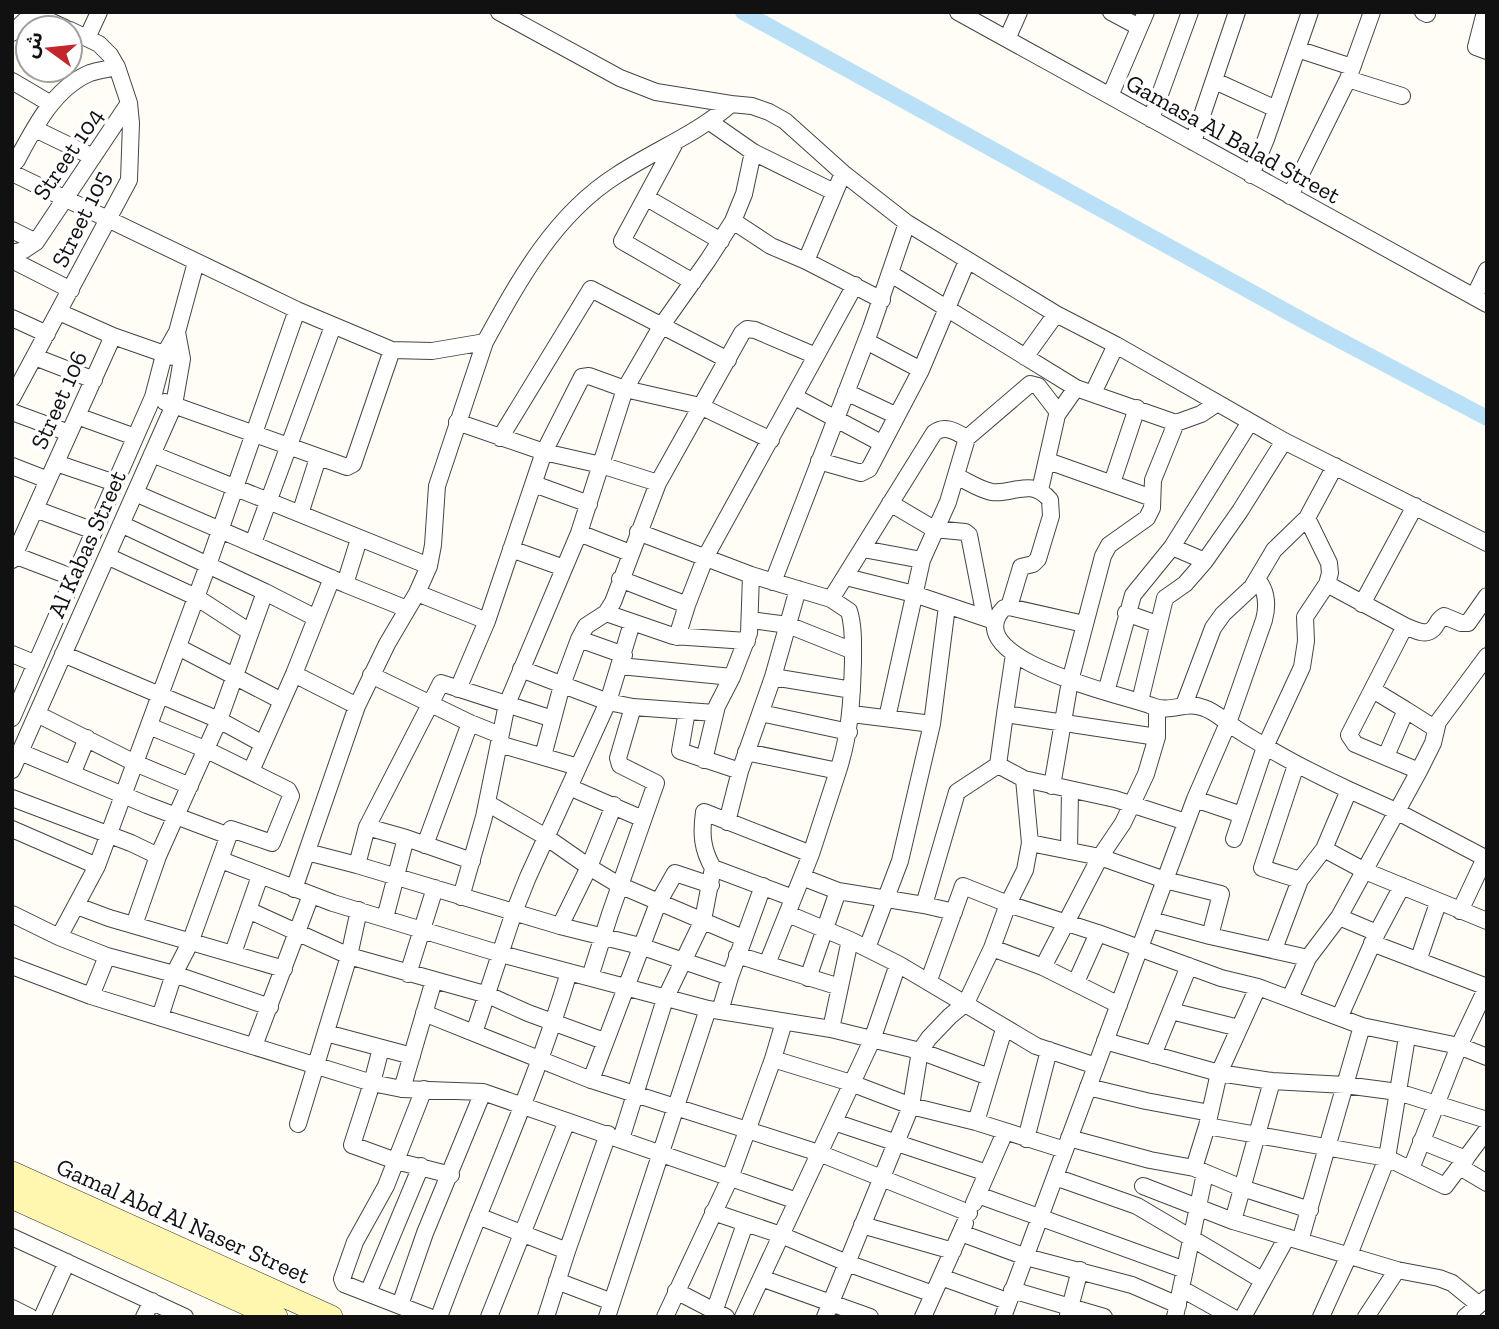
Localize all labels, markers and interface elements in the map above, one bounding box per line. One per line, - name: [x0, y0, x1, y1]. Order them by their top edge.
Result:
- north arrow: [14, 14, 84, 84]
- text: ش: [19, 29, 48, 60]
- street label: Gamasa Al Balad Street: [1121, 68, 1346, 210]
- street label: Street 104: [26, 102, 109, 205]
- street label: Street 105: [45, 166, 116, 272]
- street label: Street 106: [24, 346, 93, 453]
- street label: Al Kabas Street: [41, 466, 132, 622]
- street label: Gamal Abd Al Naser Street: [52, 1152, 314, 1290]

